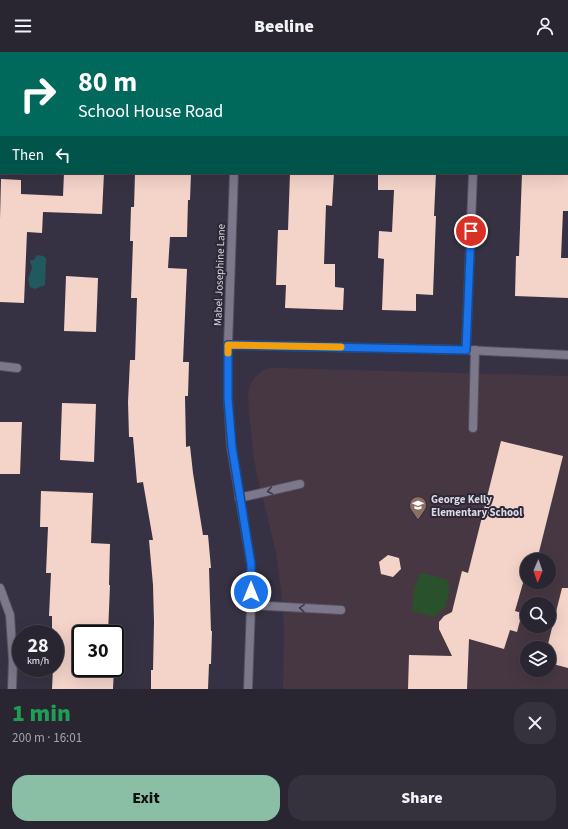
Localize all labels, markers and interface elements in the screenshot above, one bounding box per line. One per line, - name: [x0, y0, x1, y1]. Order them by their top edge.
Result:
- text: Beeline: [254, 14, 314, 39]
- icon: menu: [12, 15, 34, 37]
- icon: person: [534, 15, 556, 37]
- text: 80 m: [78, 62, 137, 102]
- icon: right: [12, 68, 64, 120]
- text: School House Road: [78, 99, 223, 124]
- icon: left: [52, 144, 74, 166]
- text: Then: [12, 145, 44, 166]
- pin: [454, 214, 488, 248]
- icon: arrive: [460, 220, 482, 242]
- street label: Mabel Josephine Lane: [210, 223, 229, 326]
- one-way arrow: [267, 486, 273, 494]
- place label: George Kelly Elementary School: [431, 492, 523, 520]
- school or university icon: George Kelly Elementary School: [408, 495, 428, 520]
- north arrow: [520, 553, 556, 589]
- map controls: [520, 553, 556, 677]
- position arrow: [230, 571, 272, 613]
- button: search: [520, 597, 556, 633]
- one-way arrow: [299, 604, 305, 612]
- speed limit sign: 30: [72, 625, 124, 677]
- text: 28: [27, 632, 49, 660]
- button: layers: [520, 641, 556, 677]
- text: km/h: [27, 654, 49, 668]
- text: 1 min: [12, 696, 71, 731]
- button: close: [514, 702, 556, 744]
- text: 200 m · 16:01: [12, 729, 82, 747]
- button: Exit: [12, 775, 280, 821]
- button: Share: [288, 775, 556, 821]

